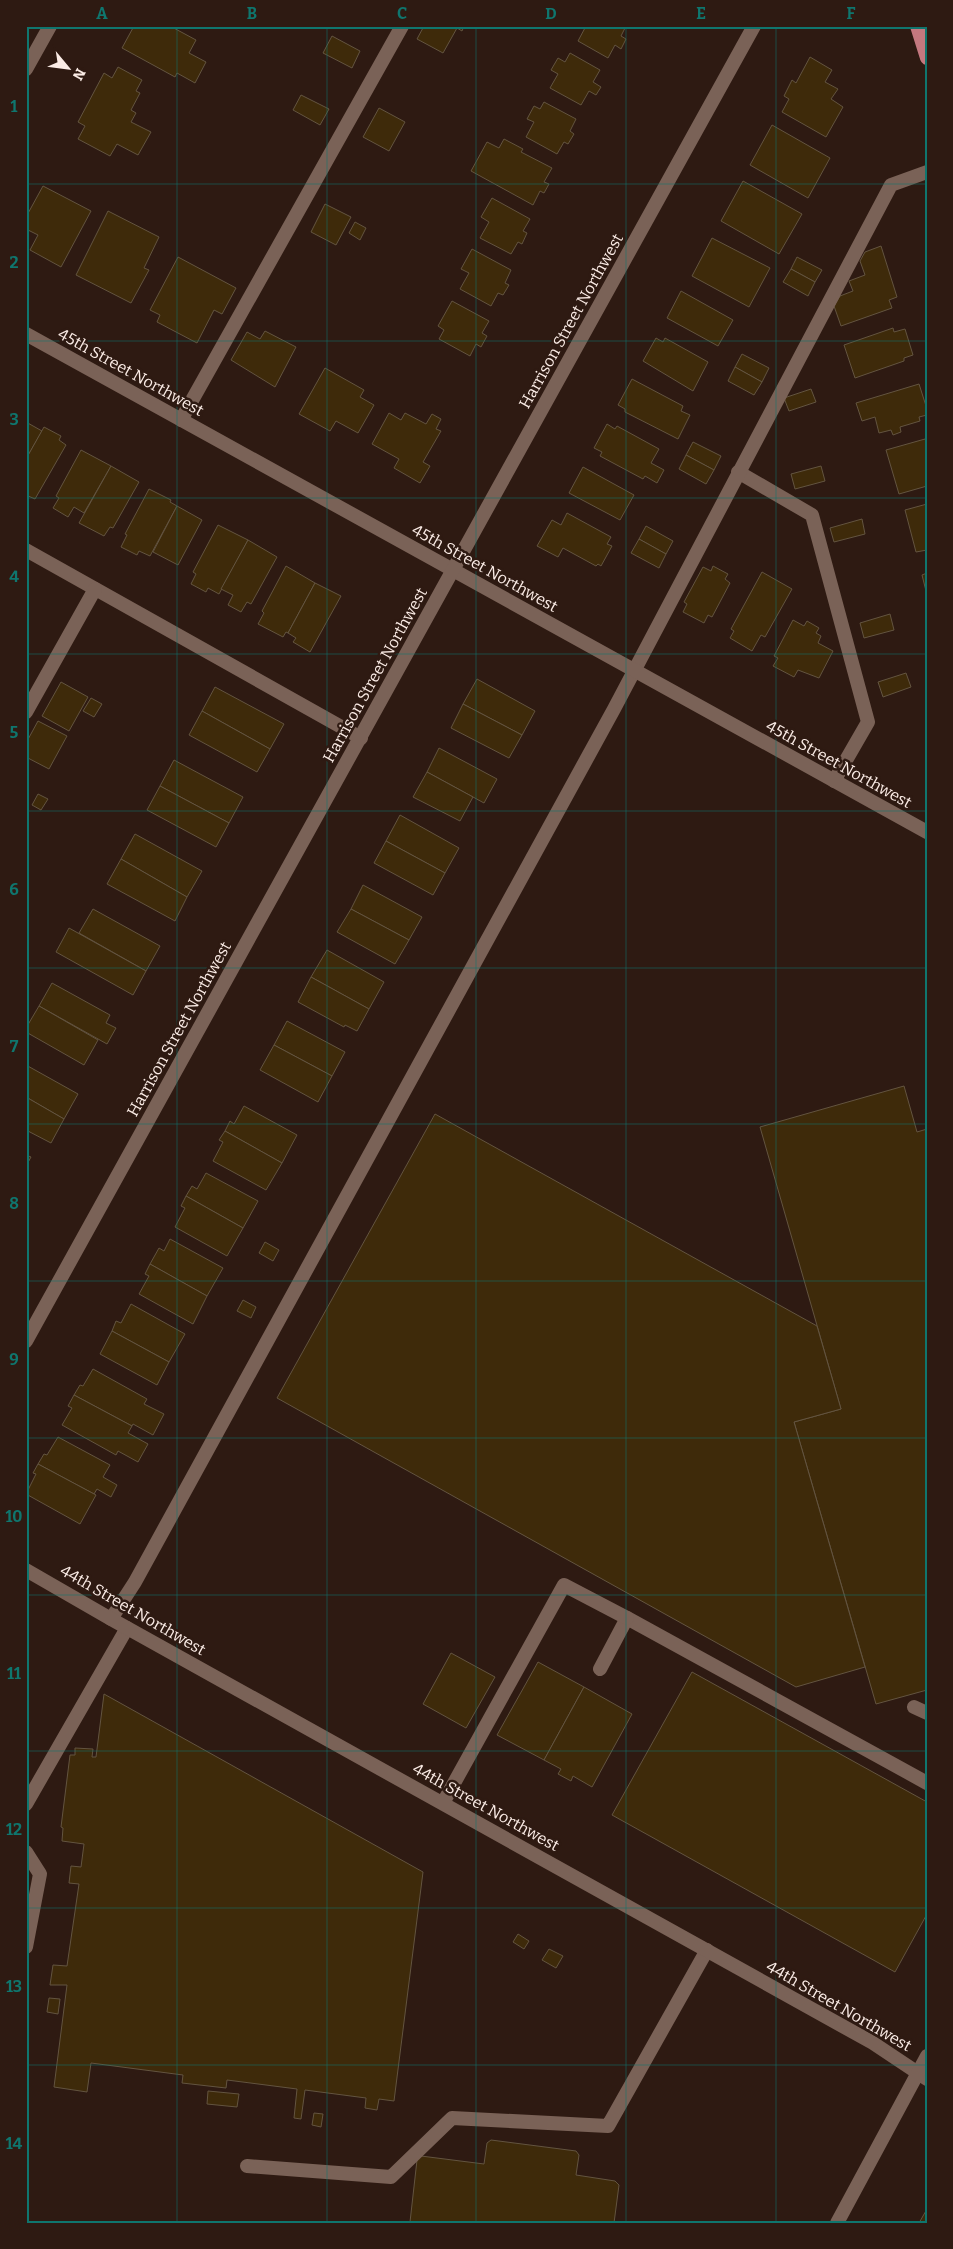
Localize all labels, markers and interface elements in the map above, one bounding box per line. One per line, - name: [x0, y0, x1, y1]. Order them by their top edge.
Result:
- text: A: [96, 4, 108, 23]
- text: B: [247, 4, 257, 23]
- text: C: [397, 4, 407, 23]
- text: D: [545, 4, 557, 23]
- text: E: [696, 4, 706, 23]
- text: F: [847, 4, 856, 23]
- north arrow: [42, 42, 92, 92]
- text: N: [69, 65, 89, 83]
- text: 1: [11, 97, 18, 116]
- street label: Harrison Street Northwest: [515, 230, 627, 412]
- text: 2: [9, 253, 19, 272]
- street label: 45th Street Northwest: [55, 324, 207, 420]
- text: 3: [9, 410, 19, 429]
- street label: 45th Street Northwest: [409, 520, 561, 616]
- text: 4: [9, 567, 19, 586]
- street label: Harrison Street Northwest: [319, 584, 431, 766]
- street label: 45th Street Northwest: [763, 716, 915, 812]
- text: 5: [10, 723, 19, 742]
- text: 6: [9, 880, 19, 899]
- street label: Harrison Street Northwest: [123, 938, 235, 1120]
- text: 7: [10, 1037, 19, 1056]
- text: 8: [9, 1194, 19, 1213]
- text: 9: [9, 1350, 19, 1369]
- text: 10: [5, 1507, 23, 1526]
- street label: 44th Street Northwest: [57, 1561, 209, 1659]
- text: 11: [7, 1664, 21, 1683]
- street label: 44th Street Northwest: [409, 1759, 563, 1855]
- text: 12: [6, 1820, 22, 1839]
- street label: 44th Street Northwest: [763, 1957, 915, 2055]
- text: 13: [6, 1977, 22, 1996]
- text: 14: [6, 2134, 23, 2153]

